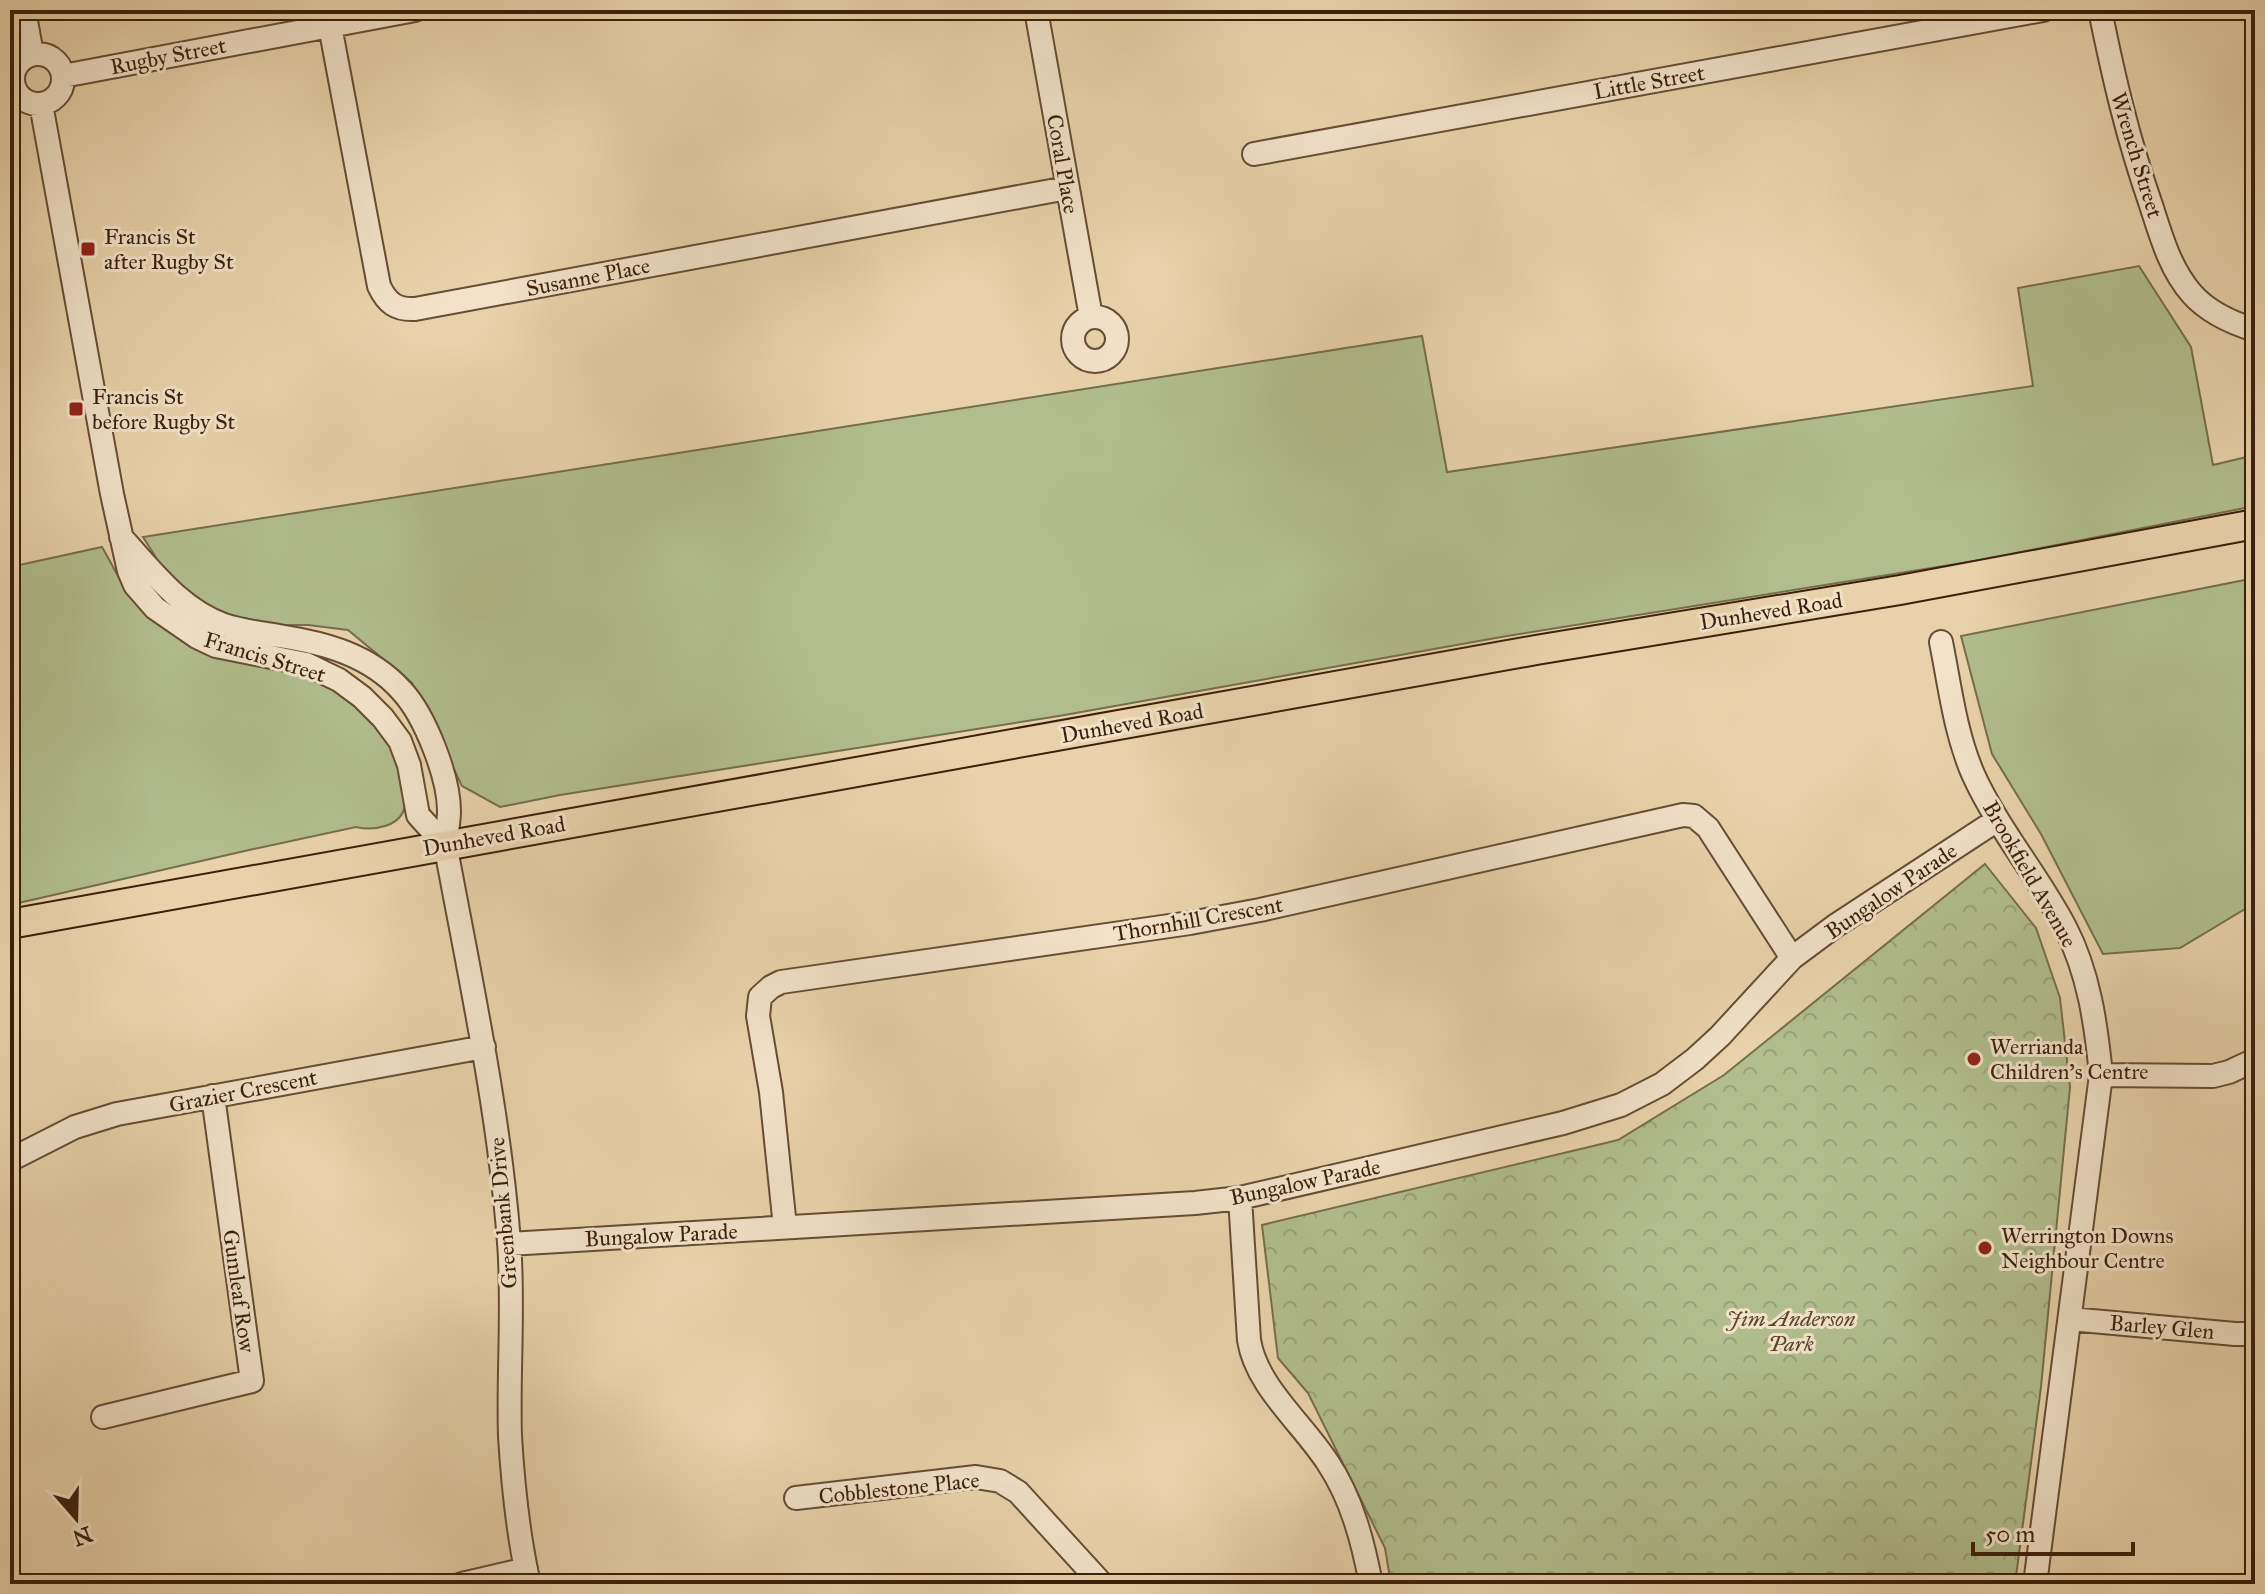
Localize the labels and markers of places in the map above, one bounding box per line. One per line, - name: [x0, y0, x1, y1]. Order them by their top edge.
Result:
- place label: Francis St after Rugby St: [104, 223, 234, 275]
- marker: Francis St after Rugby St: [79, 240, 97, 258]
- place label: Francis St before Rugby St: [92, 383, 236, 435]
- marker: Francis St before Rugby St: [67, 400, 85, 418]
- place label: Werrianda Children's Centre: [1990, 1033, 2148, 1085]
- marker: Werrianda Children's Centre: [1965, 1050, 1983, 1068]
- place label: Werrington Downs Neighbour Centre: [2001, 1222, 2173, 1274]
- marker: Werrington Downs Neighbour Centre: [1976, 1239, 1994, 1257]

